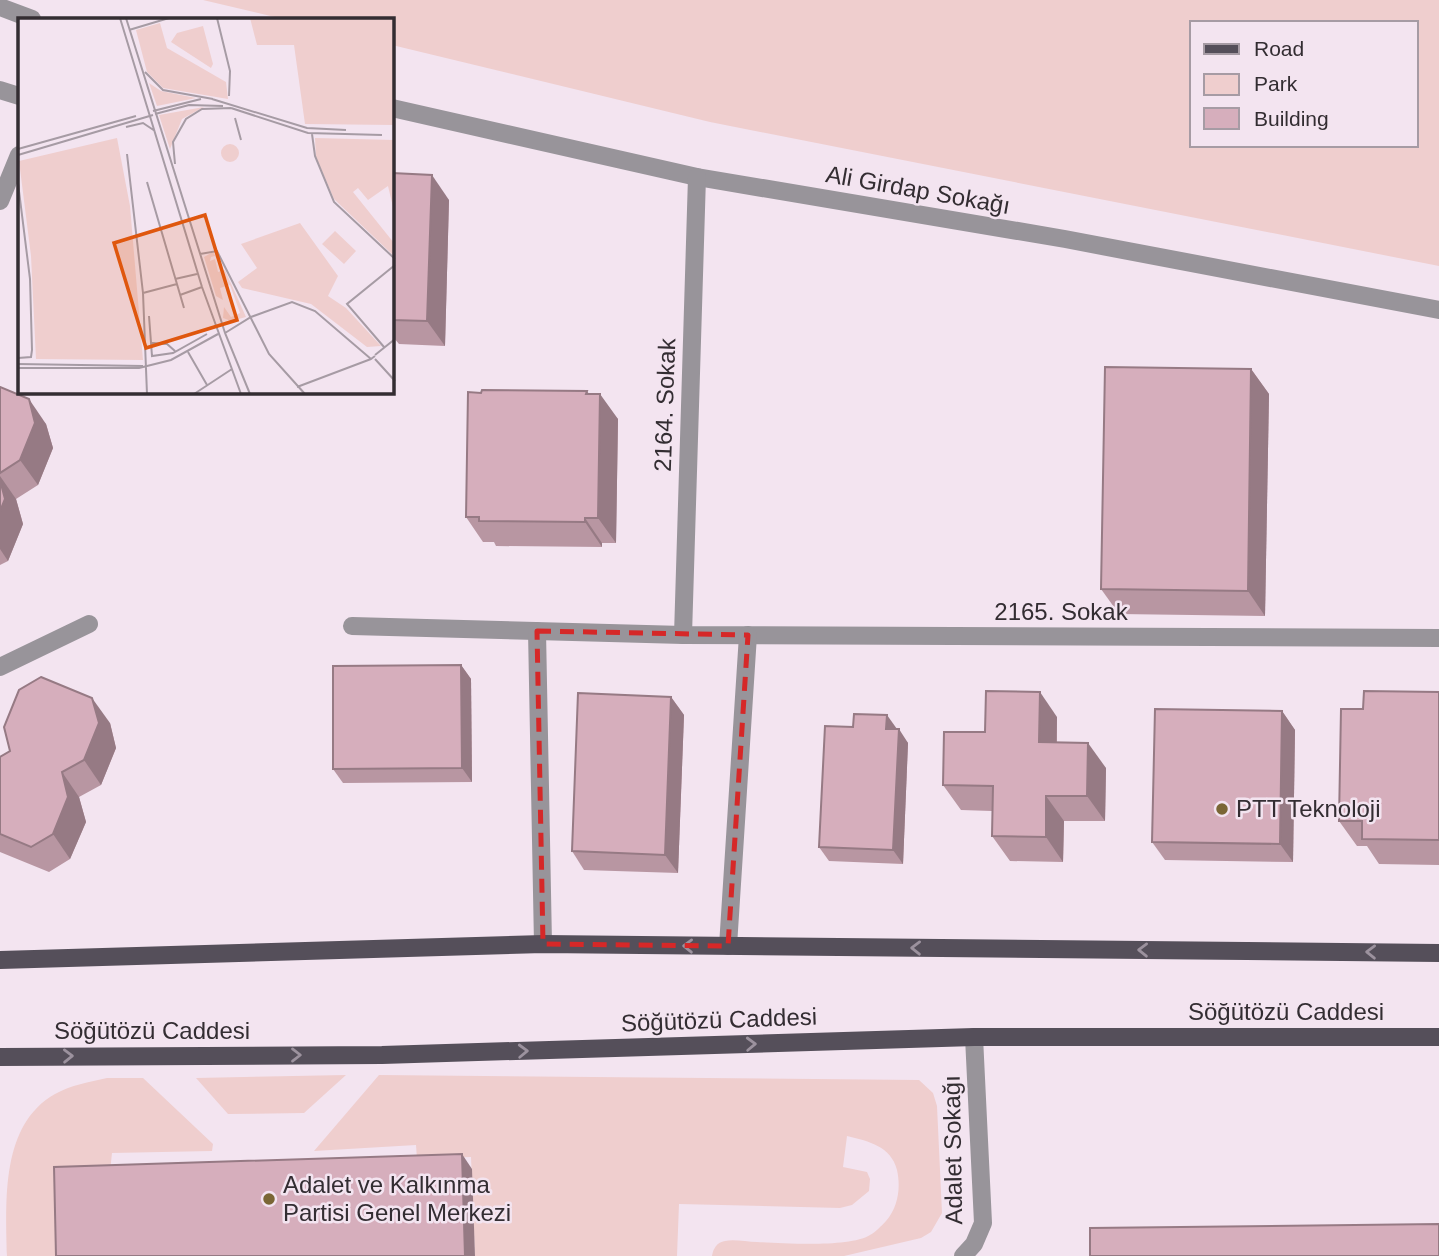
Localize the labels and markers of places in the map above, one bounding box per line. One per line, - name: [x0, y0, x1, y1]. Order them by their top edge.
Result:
- place label: PTT Teknoloji: [1236, 795, 1381, 822]
- marker: PTT Teknoloji: [1214, 801, 1230, 817]
- place label: Adalet ve Kalkınma Partisi Genel Merkezi: [283, 1171, 511, 1226]
- marker: Adalet ve Kalkınma Partisi Genel Merkezi: [261, 1191, 277, 1207]

